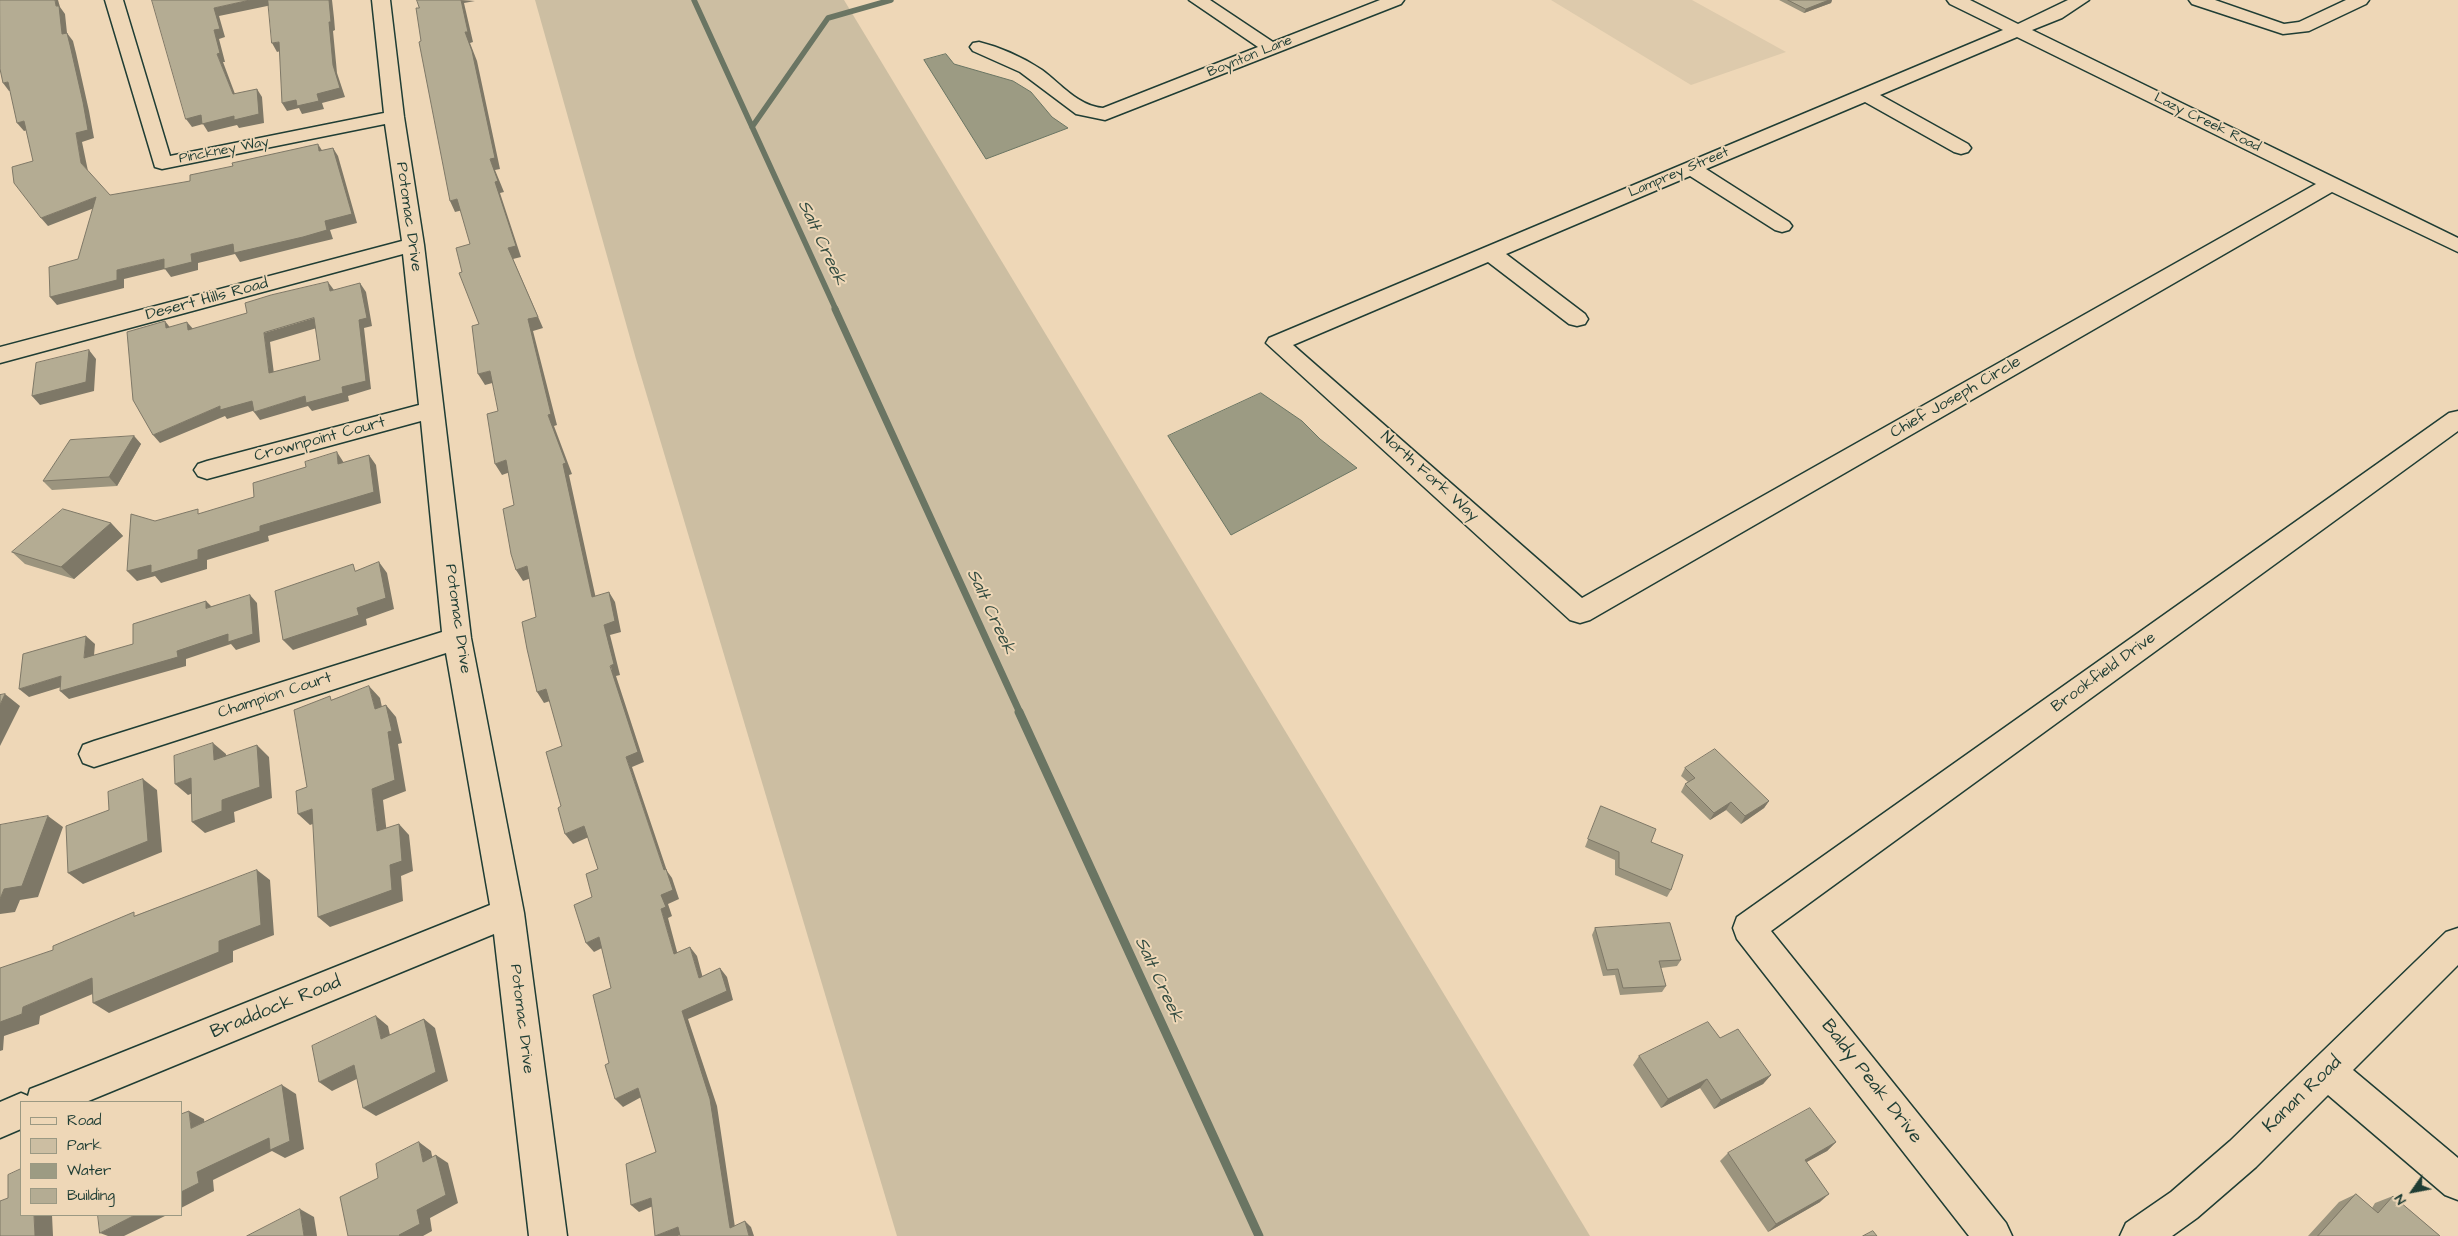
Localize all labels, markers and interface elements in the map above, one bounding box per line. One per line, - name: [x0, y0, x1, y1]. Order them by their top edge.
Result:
- street label: Boynton Lane: [1205, 32, 1295, 82]
- street label: Lazy Creek Road: [2151, 90, 2263, 156]
- street label: Pinckney Way: [178, 134, 270, 168]
- street label: Lamprey Street: [1626, 144, 1732, 202]
- street label: Potomac Drive: [391, 161, 425, 273]
- water label: Salt Creek: [792, 197, 850, 289]
- street label: Desert Hills Road: [144, 274, 270, 326]
- street label: Chief Joseph Circle: [1887, 353, 2025, 443]
- street label: Crownpoint Court: [252, 413, 388, 467]
- street label: North Fork Way: [1376, 428, 1482, 526]
- street label: Potomac Drive: [440, 563, 474, 675]
- water label: Salt Creek: [961, 566, 1019, 658]
- street label: Brookfield Drive: [2048, 629, 2160, 717]
- street label: Champion Court: [216, 669, 334, 723]
- water label: Salt Creek: [1129, 934, 1187, 1026]
- street label: Potomac Drive: [505, 963, 537, 1075]
- street label: Braddock Road: [207, 971, 345, 1045]
- street label: Baldy Peak Drive: [1816, 1015, 1926, 1149]
- street label: Kanan Road: [2259, 1052, 2347, 1138]
- legend: [20, 1101, 182, 1216]
- text: Road: [67, 1110, 101, 1131]
- text: Park: [67, 1135, 102, 1156]
- text: Water: [67, 1160, 111, 1181]
- north arrow: [2388, 1166, 2438, 1216]
- text: Building: [67, 1185, 115, 1206]
- text: N: [2390, 1190, 2411, 1208]

